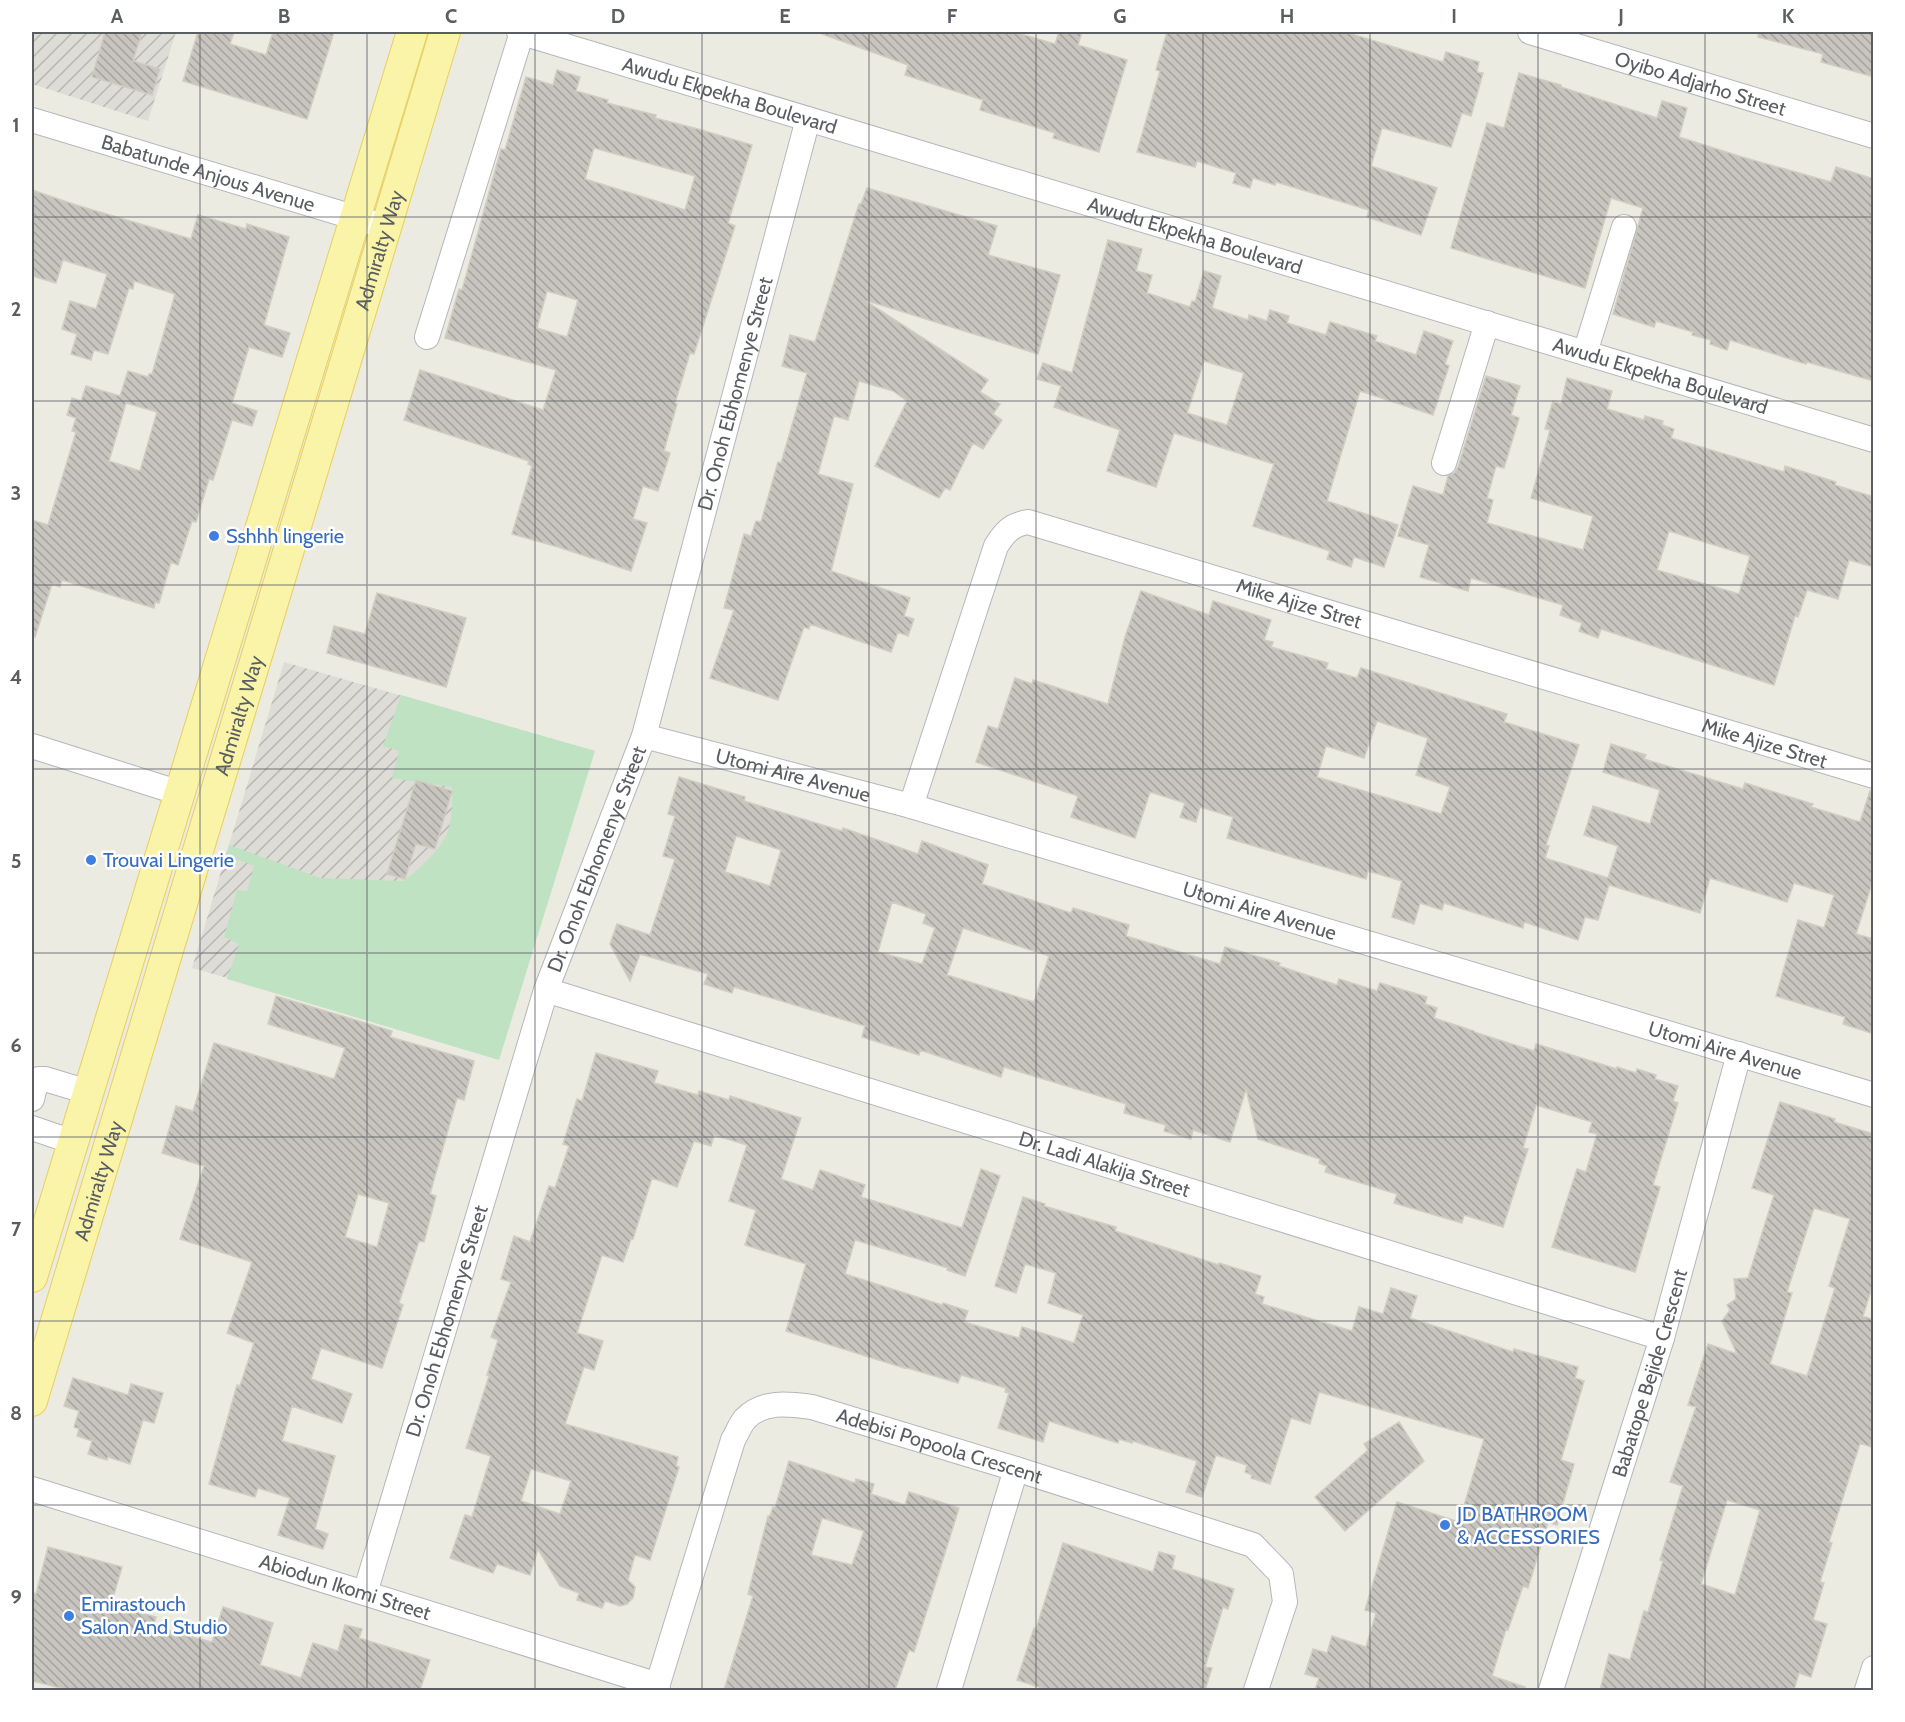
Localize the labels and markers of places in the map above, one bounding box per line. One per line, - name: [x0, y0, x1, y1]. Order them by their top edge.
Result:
- place label: Sshhh lingerie: [226, 524, 344, 548]
- marker: Sshhh lingerie: [207, 529, 221, 543]
- place label: Trouvai Lingerie: [103, 848, 234, 872]
- marker: Trouvai Lingerie: [84, 853, 98, 867]
- place label: JD BATHROOM & ACCESSORIES: [1456, 1502, 1600, 1549]
- marker: JD BATHROOM & ACCESSORIES: [1438, 1518, 1452, 1532]
- place label: Emirastouch Salon And Studio: [81, 1592, 228, 1639]
- marker: Emirastouch Salon And Studio: [62, 1609, 76, 1623]

